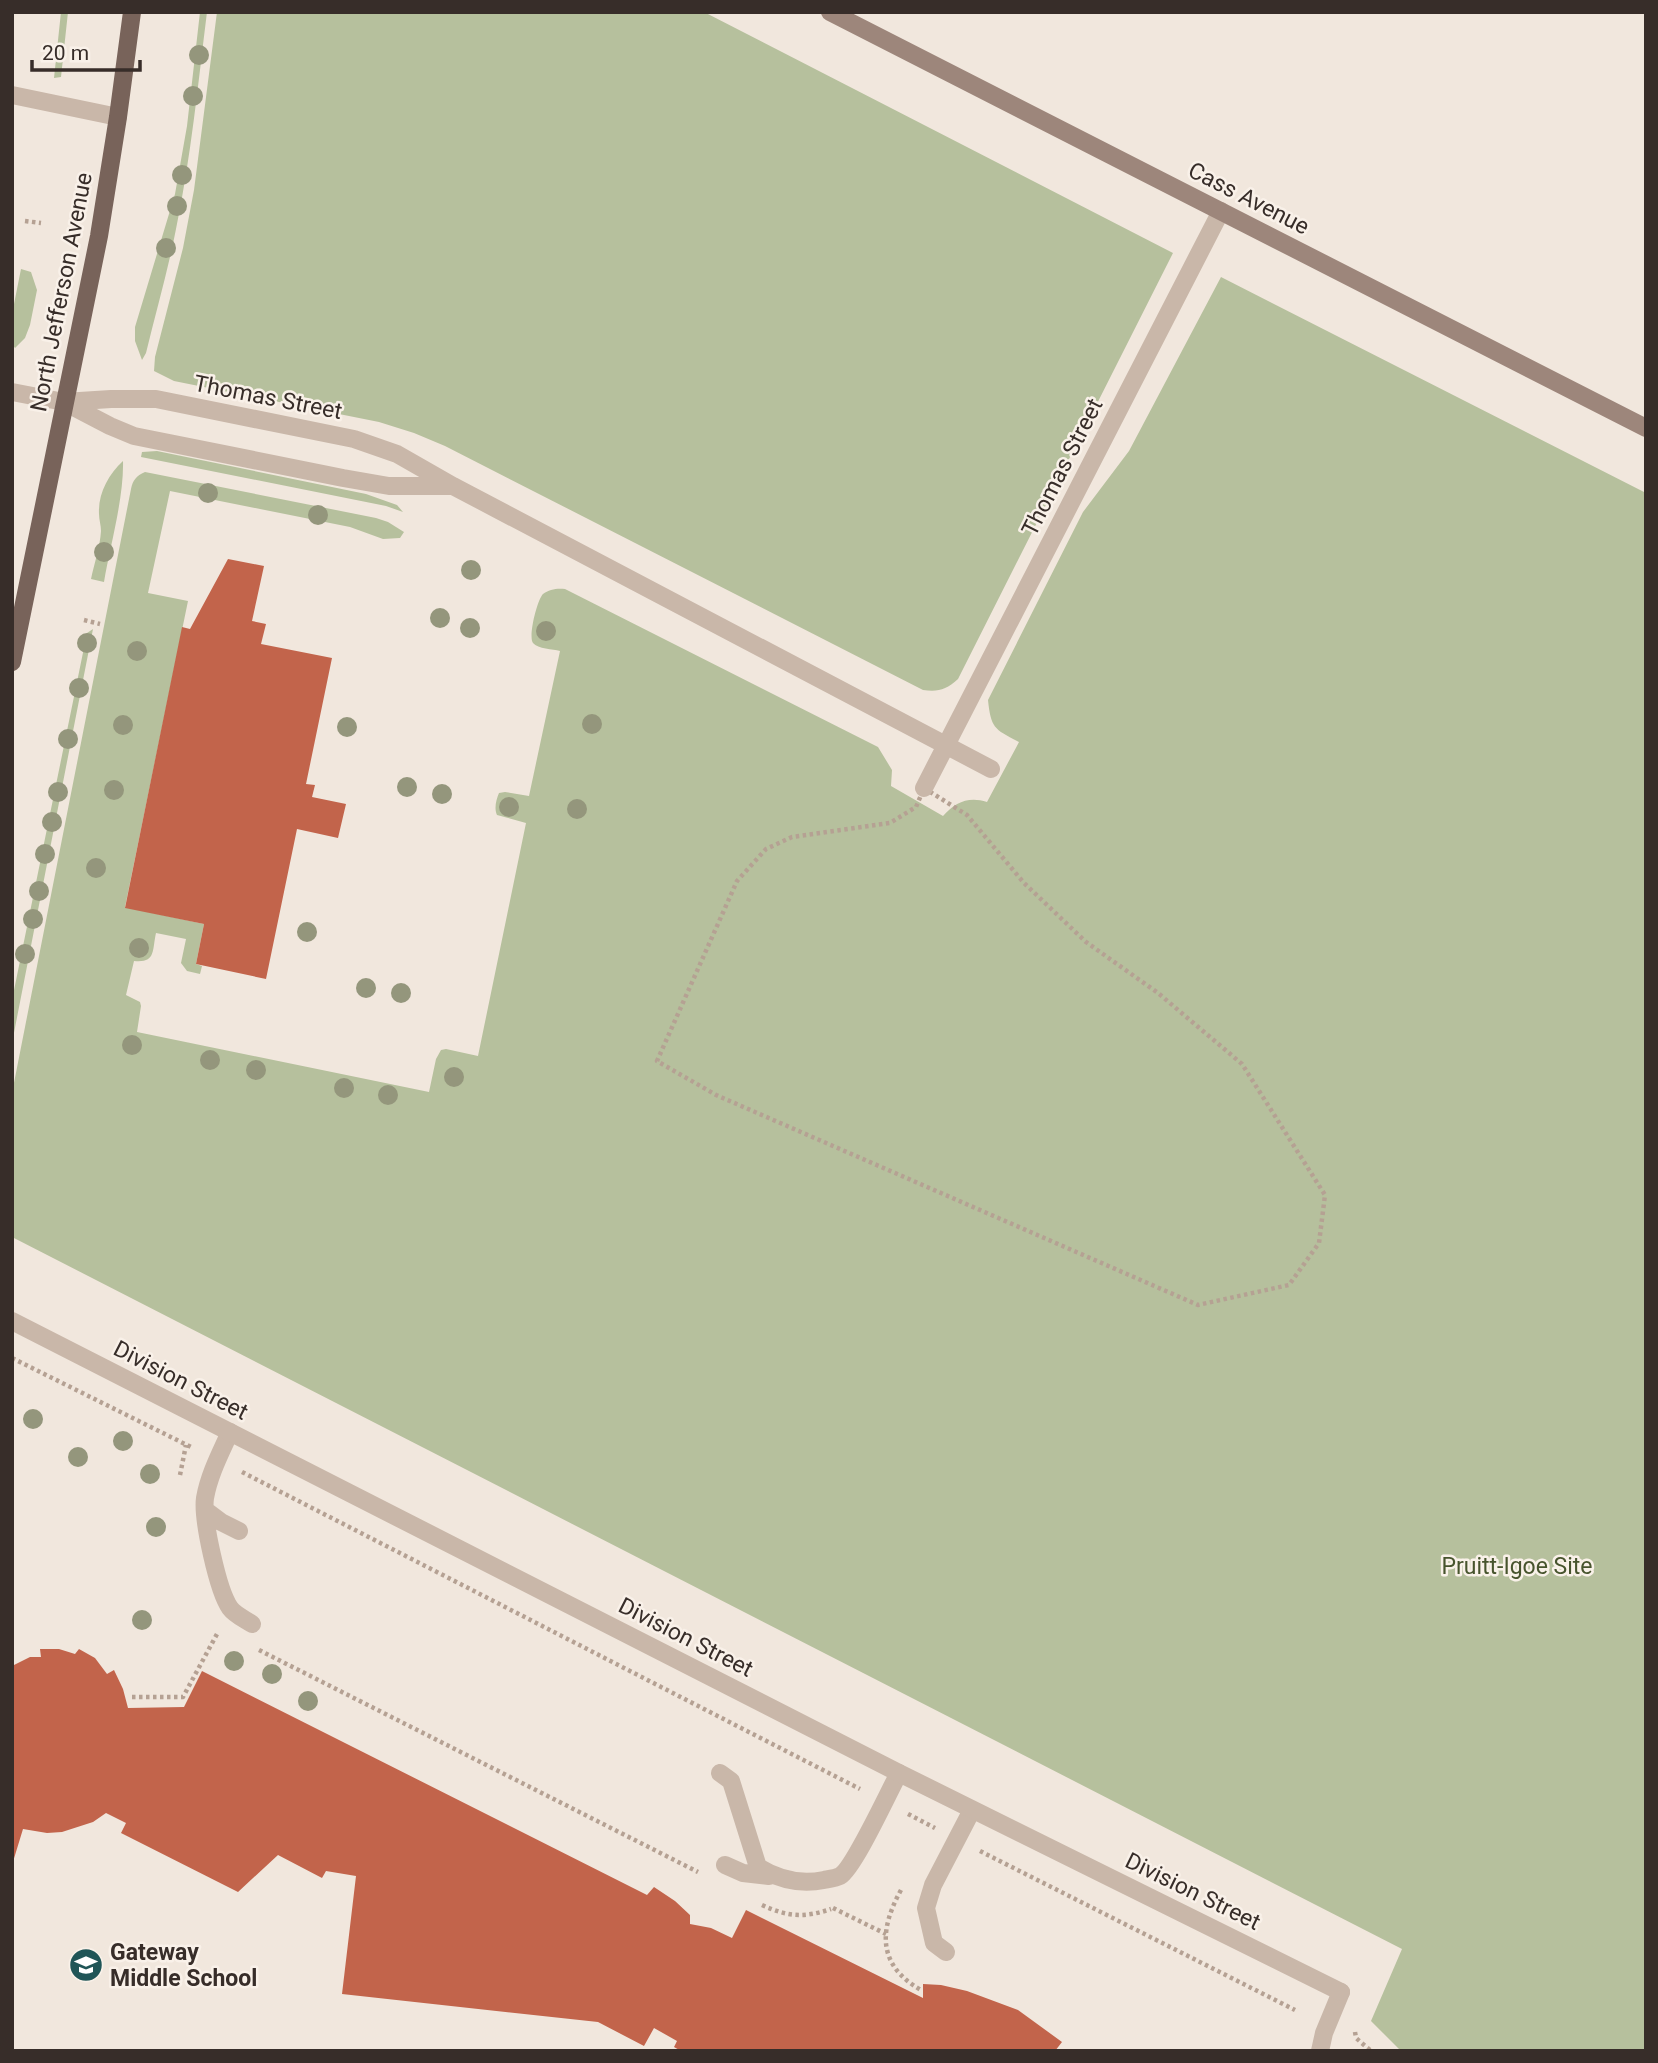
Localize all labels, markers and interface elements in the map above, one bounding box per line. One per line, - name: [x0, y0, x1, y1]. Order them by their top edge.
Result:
- scale bar: [32, 28, 140, 72]
- text: 20 m: [42, 41, 89, 65]
- street label: Cass Avenue: [1184, 156, 1314, 240]
- street label: North Jefferson Avenue: [25, 170, 98, 414]
- street label: Thomas Street: [191, 370, 344, 425]
- street label: Thomas Street: [1016, 394, 1109, 540]
- street label: Division Street: [109, 1335, 252, 1426]
- park label: Pruitt-Igoe Site: [1441, 1553, 1593, 1580]
- street label: Division Street: [614, 1592, 757, 1683]
- street label: Division Street: [1121, 1847, 1265, 1936]
- place label: Gateway Middle School: [110, 1939, 257, 1992]
- school or university icon: Gateway Middle School: [67, 1946, 105, 1984]

